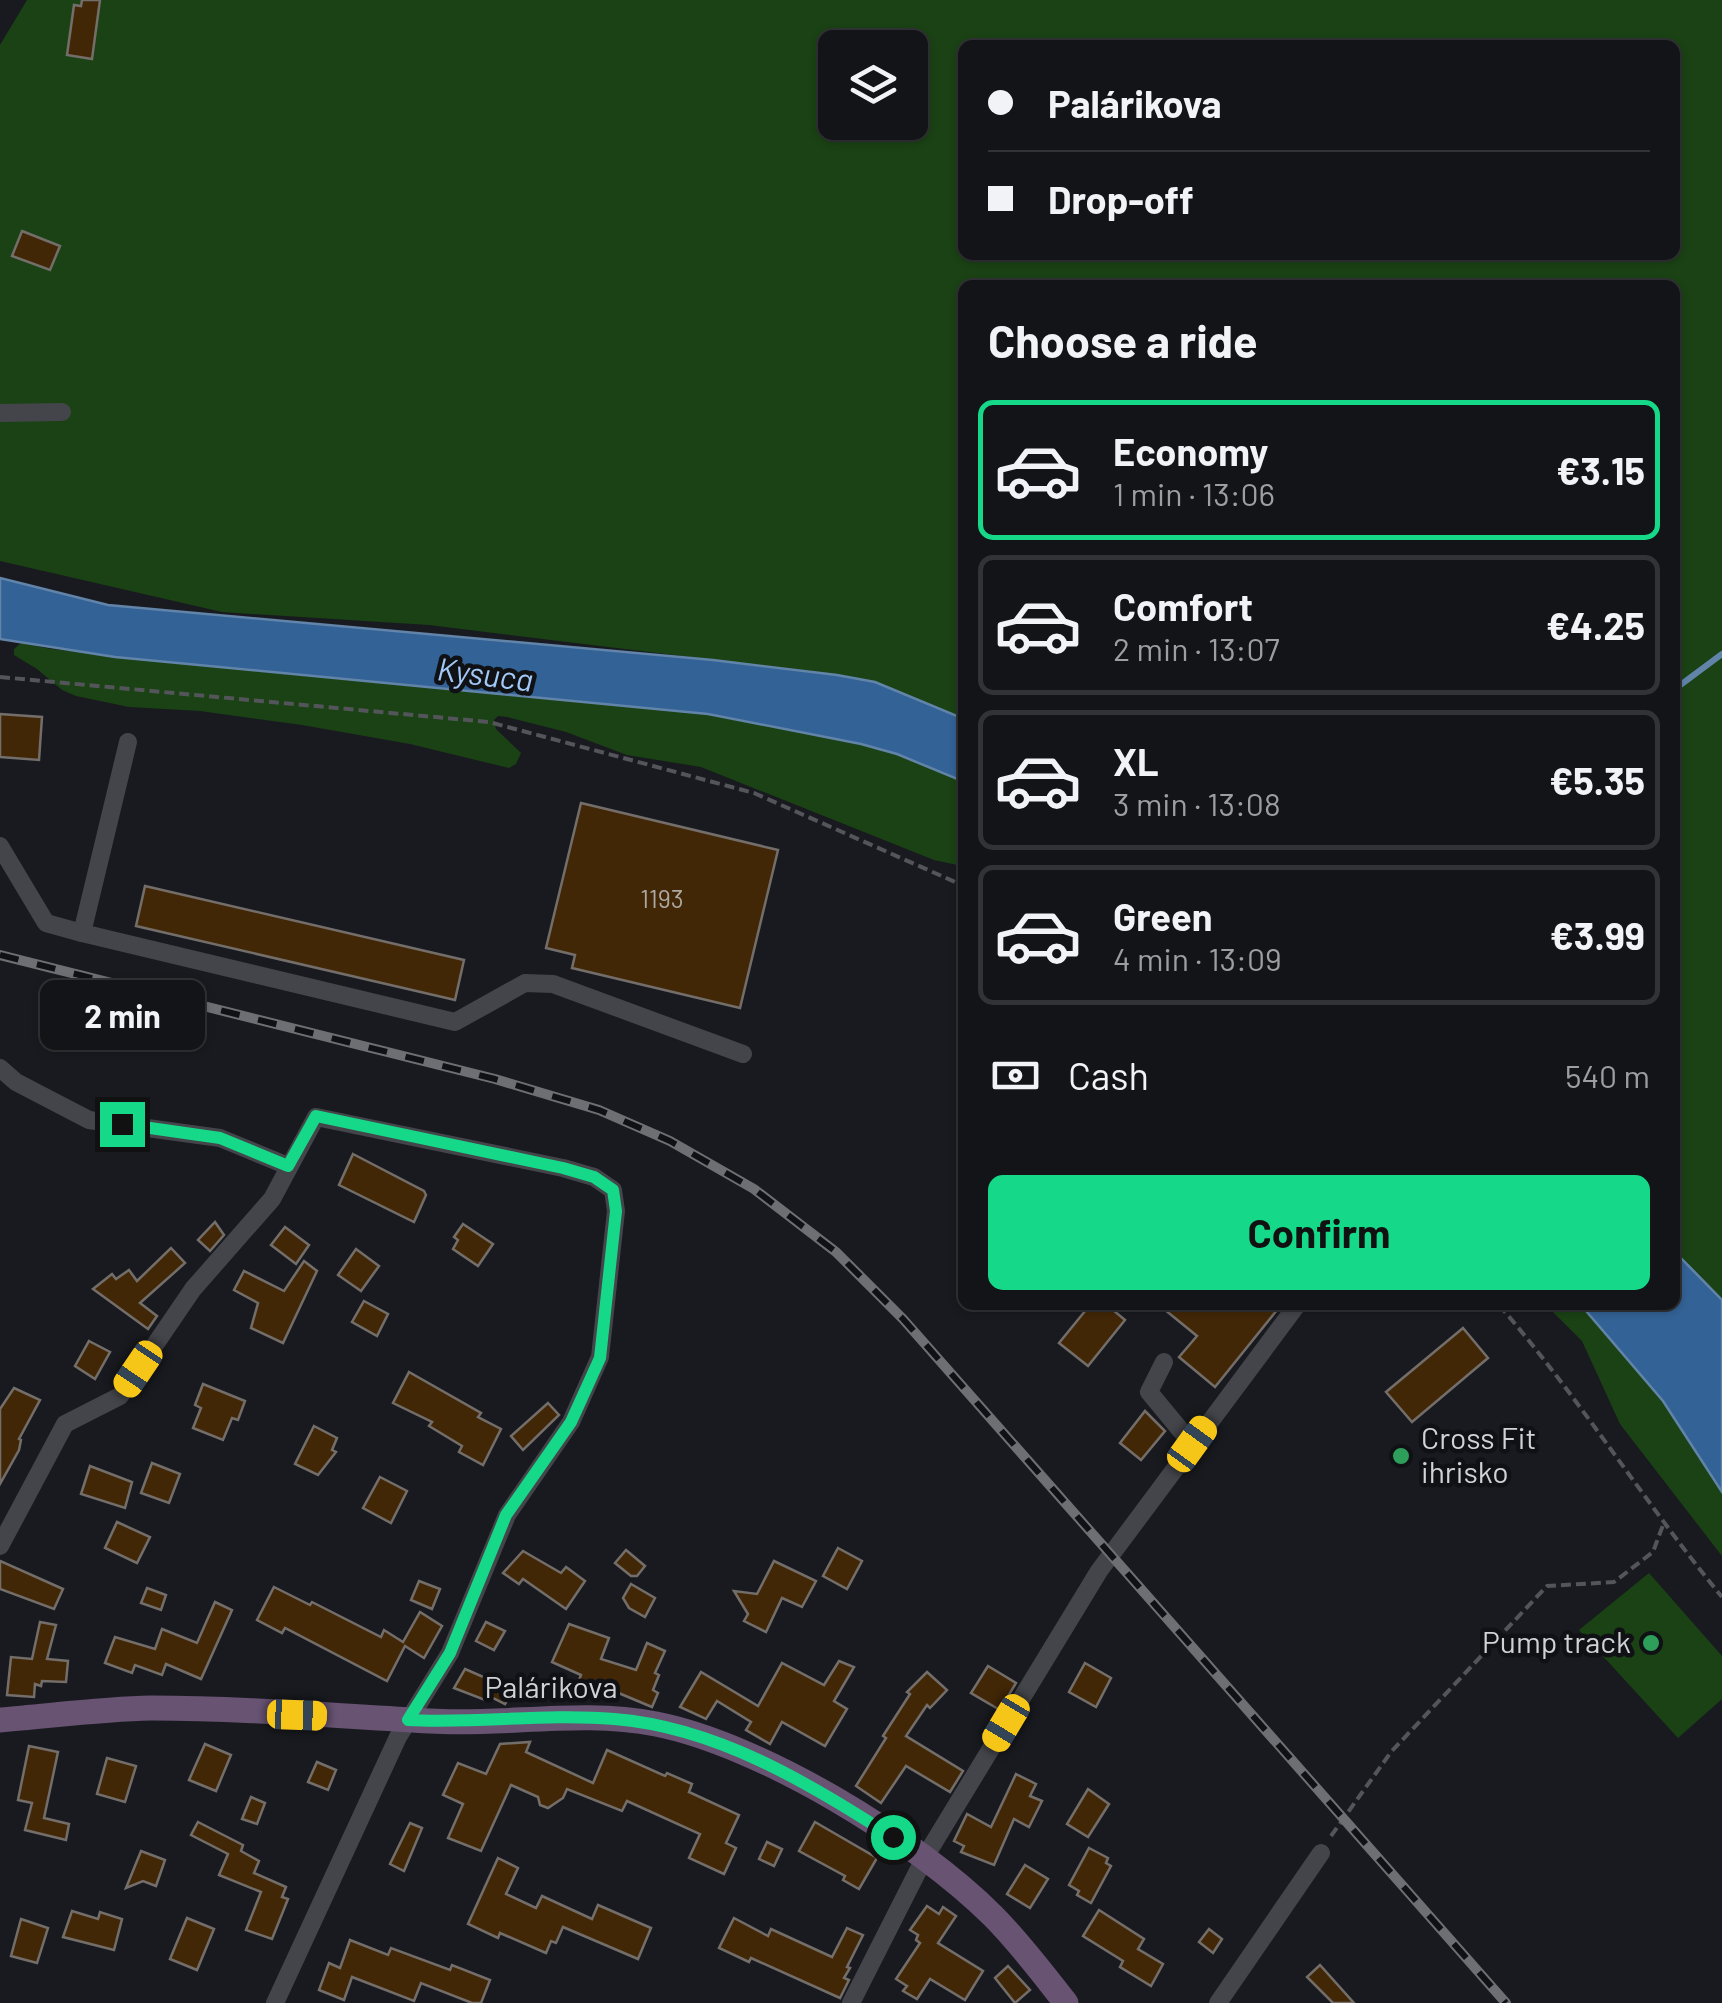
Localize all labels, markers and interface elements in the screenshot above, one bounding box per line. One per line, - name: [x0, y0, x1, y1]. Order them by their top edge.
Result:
- map controls: [818, 30, 928, 140]
- button: layers: [818, 30, 928, 140]
- text: Palárikova: [1048, 80, 1221, 126]
- text: Drop-off: [1048, 176, 1194, 222]
- text: Choose a ride: [988, 313, 1258, 367]
- icon: car: [993, 425, 1083, 515]
- text: Economy: [1113, 428, 1268, 474]
- text: €3.15: [1556, 447, 1645, 493]
- text: 1 min · 13:06: [1113, 474, 1275, 512]
- icon: car: [993, 580, 1083, 670]
- text: Comfort: [1113, 583, 1253, 629]
- text: €4.25: [1546, 602, 1645, 648]
- text: 2 min · 13:07: [1113, 629, 1280, 667]
- water label: Kysuca: [435, 648, 535, 698]
- icon: car: [993, 735, 1083, 825]
- text: XL: [1113, 738, 1159, 784]
- text: €5.35: [1549, 757, 1645, 803]
- text: 3 min · 13:08: [1113, 784, 1281, 822]
- house number: 1193: [640, 883, 684, 913]
- icon: car: [993, 890, 1083, 980]
- text: Green: [1113, 893, 1213, 939]
- text: €3.99: [1550, 912, 1645, 958]
- text: 4 min · 13:09: [1113, 939, 1282, 977]
- callout: 2 min: [39, 979, 204, 1049]
- text: 2 min: [84, 996, 161, 1034]
- icon: cash: [988, 1048, 1043, 1103]
- text: Cash: [1068, 1052, 1149, 1098]
- text: 540 m: [1565, 1056, 1650, 1094]
- route end: [100, 1102, 145, 1147]
- button: Confirm: [988, 1175, 1650, 1290]
- car: [109, 1336, 167, 1402]
- car: [1162, 1411, 1222, 1477]
- place label: Cross Fit ihrisko: [1421, 1419, 1536, 1489]
- marker: Cross Fit ihrisko: [1390, 1445, 1412, 1467]
- place label: Pump track: [1482, 1623, 1631, 1659]
- marker: Pump track: [1640, 1632, 1662, 1654]
- street label: Palárikova: [484, 1668, 618, 1704]
- car: [978, 1690, 1034, 1756]
- car: [266, 1699, 328, 1731]
- route start: [871, 1815, 916, 1860]

